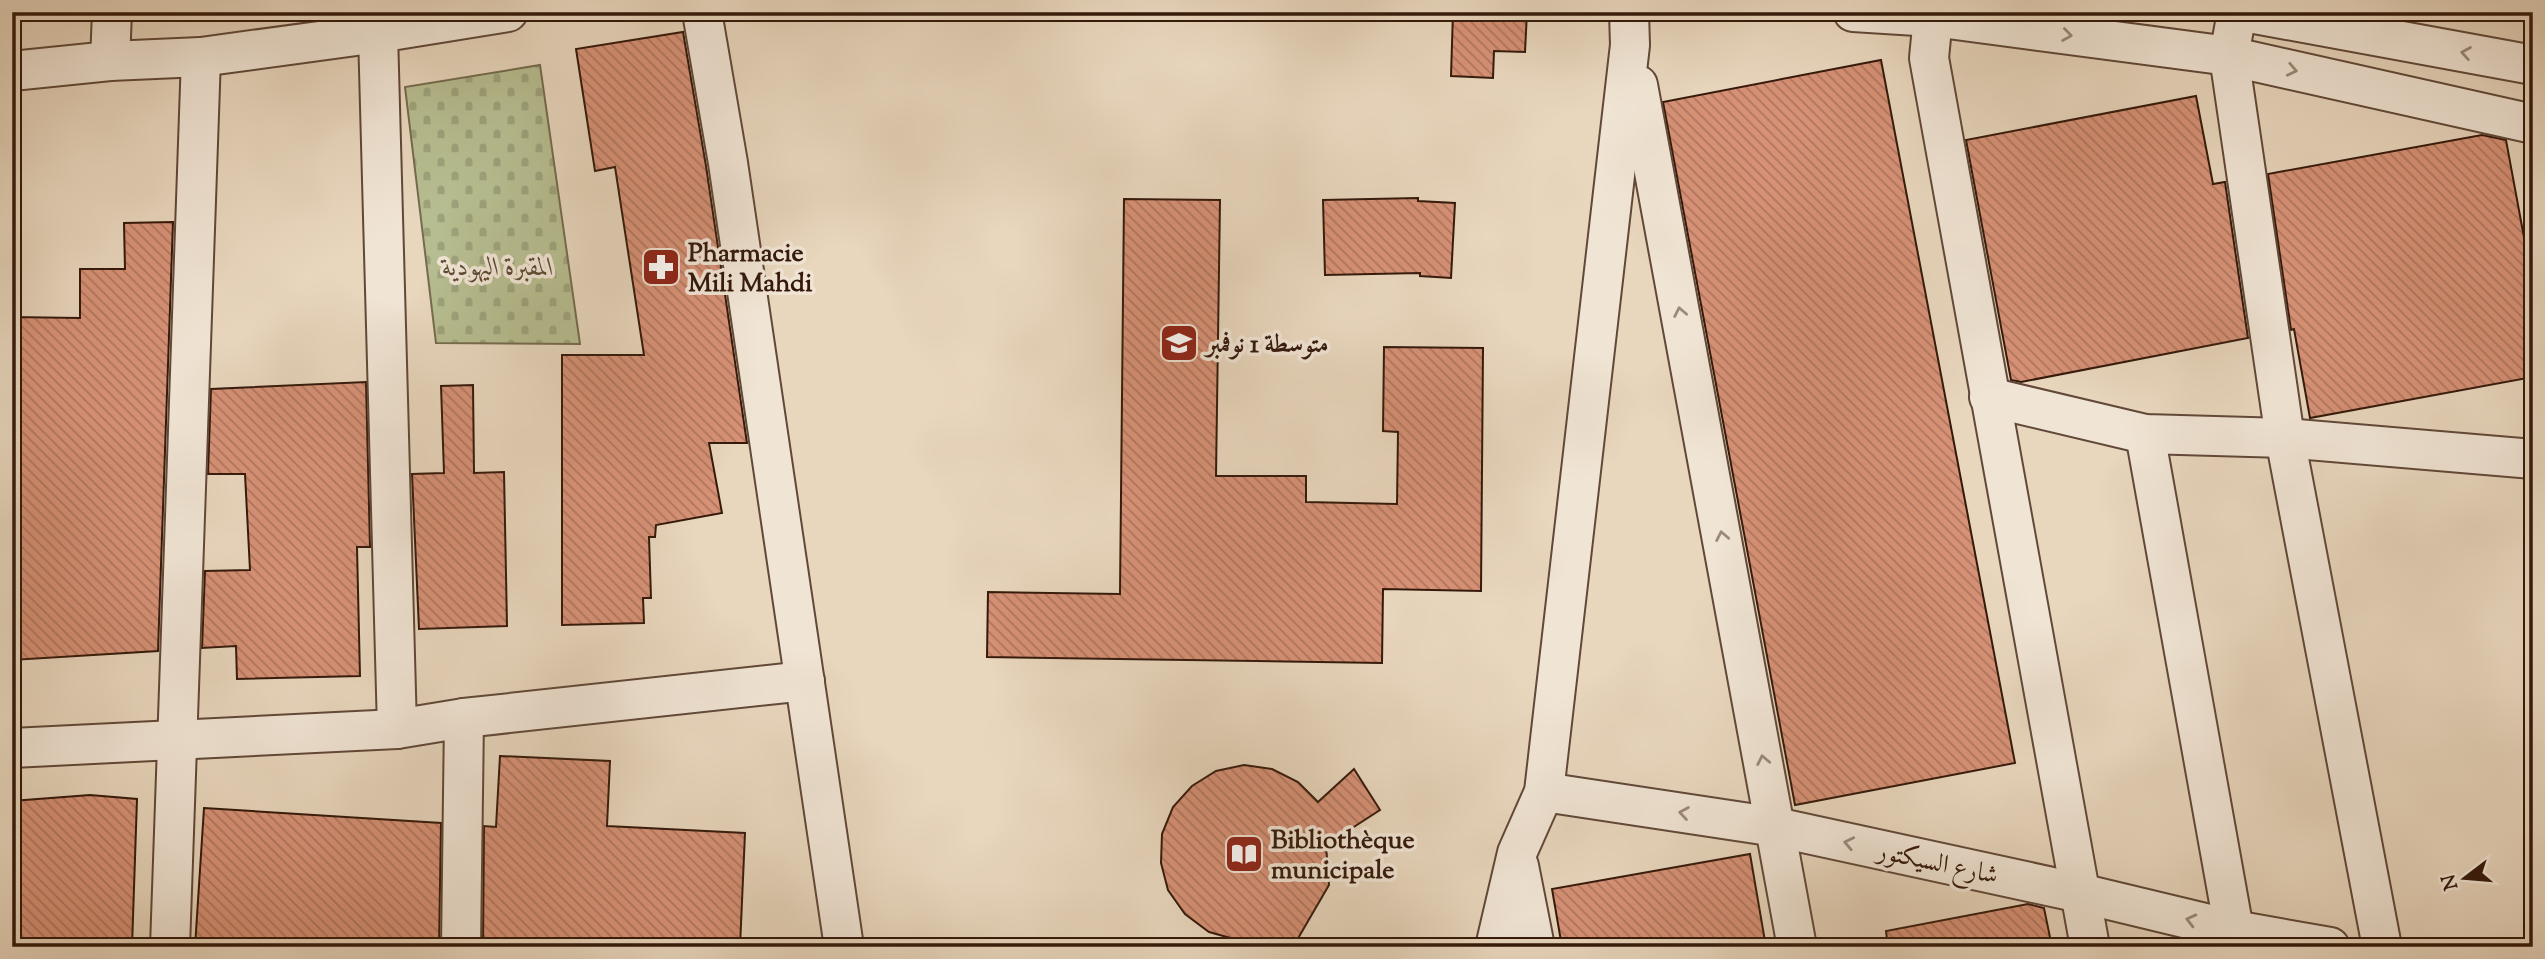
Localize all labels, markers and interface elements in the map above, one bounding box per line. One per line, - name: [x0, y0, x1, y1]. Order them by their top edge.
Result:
- one-way arrow: [2061, 27, 2073, 42]
- one-way arrow: [2460, 46, 2472, 61]
- one-way arrow: [2286, 62, 2298, 77]
- place label: Pharmacie Mili Mahdi: [688, 236, 813, 303]
- pharmacy icon: Pharmacie Mili Mahdi: [640, 246, 682, 288]
- park label: المقبرة اليهودية: [440, 250, 554, 287]
- one-way arrow: [1673, 306, 1688, 318]
- school or university icon: متوسطة 1 نوفمبر: [1158, 322, 1200, 364]
- place label: متوسطة 1 نوفمبر: [1203, 327, 1329, 364]
- one-way arrow: [1715, 530, 1730, 542]
- one-way arrow: [1757, 754, 1772, 766]
- one-way arrow: [1678, 806, 1690, 821]
- place label: Bibliothèque municipale: [1271, 823, 1415, 890]
- library icon: Bibliothèque municipale: [1223, 833, 1265, 875]
- street label: شارع السيكتور: [1870, 833, 2001, 896]
- one-way arrow: [1843, 836, 1855, 851]
- north arrow: [2430, 844, 2500, 914]
- text: N: [2436, 871, 2466, 893]
- one-way arrow: [2185, 914, 2197, 928]

